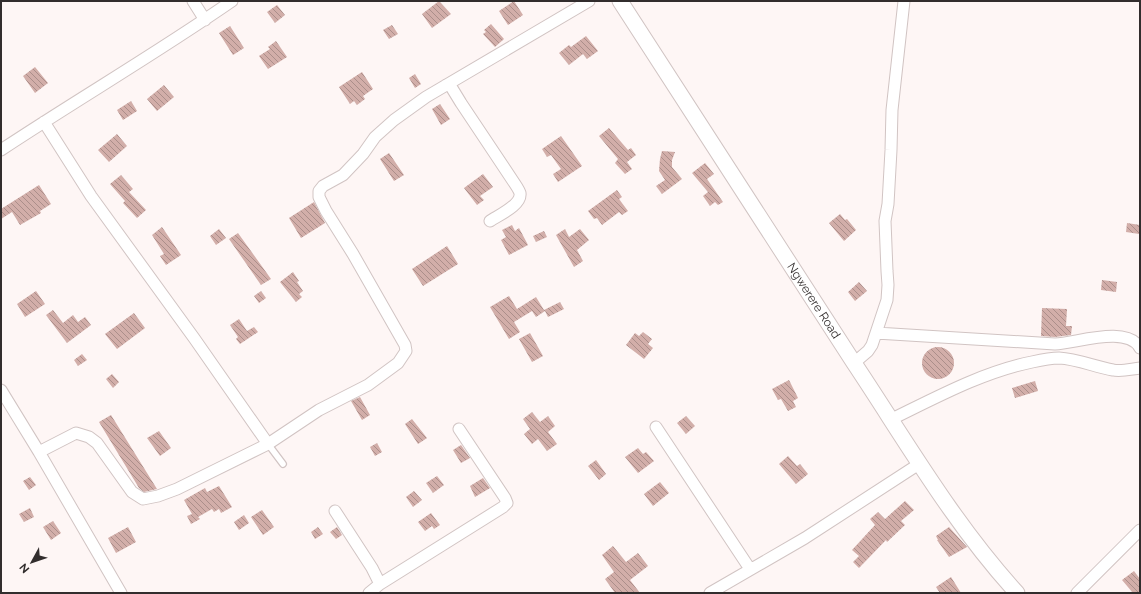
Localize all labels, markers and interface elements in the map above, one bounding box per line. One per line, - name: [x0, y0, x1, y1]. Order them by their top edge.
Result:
- street label: Ngwerere Road: [784, 260, 843, 341]
- north arrow: [12, 542, 52, 582]
- text: N: [17, 561, 32, 576]

